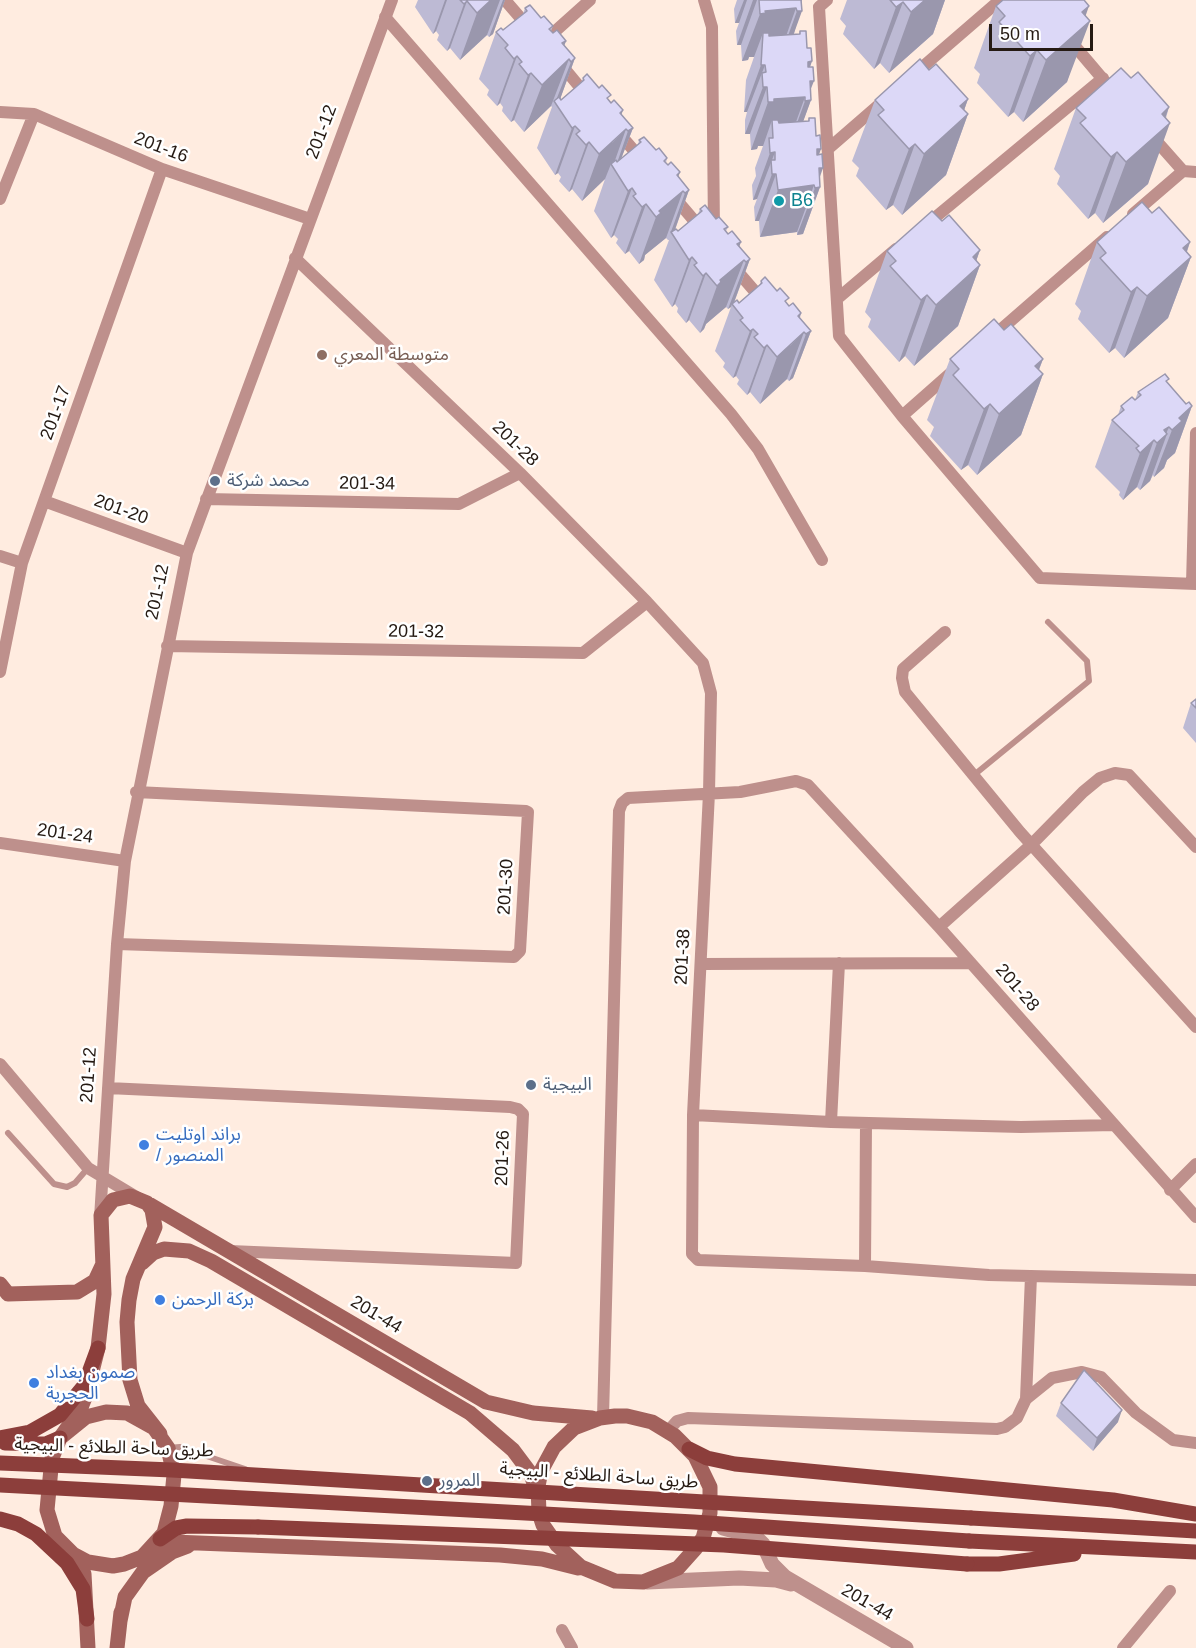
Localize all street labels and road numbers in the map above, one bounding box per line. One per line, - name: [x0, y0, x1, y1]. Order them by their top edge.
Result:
- street label: 201-12: [302, 102, 342, 162]
- street label: 201-16: [131, 128, 191, 168]
- street label: 201-17: [36, 383, 76, 443]
- street label: 201-28: [487, 417, 543, 471]
- street label: 201-34: [339, 473, 395, 495]
- street label: 201-20: [91, 490, 151, 530]
- street label: 201-12: [142, 562, 174, 622]
- street label: 201-32: [388, 621, 444, 643]
- street label: 201-24: [36, 819, 94, 849]
- street label: 201-30: [494, 858, 518, 916]
- street label: 201-38: [671, 928, 695, 986]
- street label: 201-28: [990, 960, 1044, 1016]
- street label: 201-12: [76, 1046, 102, 1104]
- street label: 201-26: [491, 1130, 515, 1186]
- street label: 201-44: [346, 1291, 406, 1339]
- street label: طريق ساحة الطلائع - البيجية: [14, 1434, 214, 1462]
- street label: طريق ساحة الطلائع - البيجية: [499, 1458, 699, 1494]
- street label: 201-44: [837, 1580, 897, 1626]

